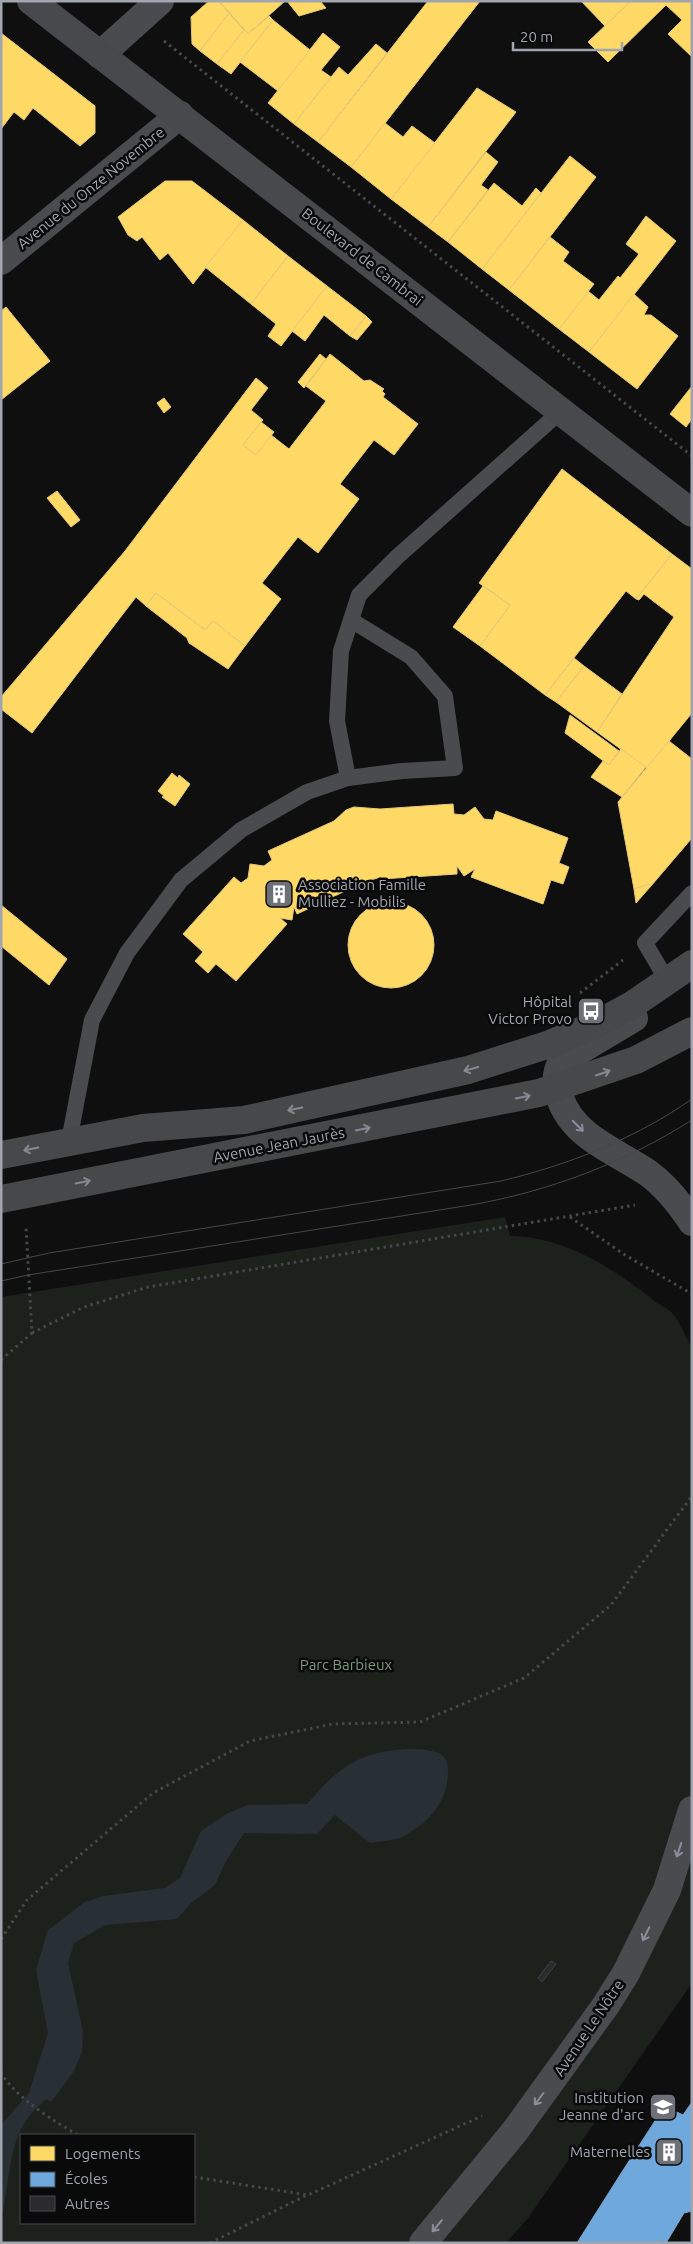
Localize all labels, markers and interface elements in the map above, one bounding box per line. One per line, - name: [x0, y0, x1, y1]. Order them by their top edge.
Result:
- scale bar: [513, 20, 622, 52]
- text: 20 m: [520, 28, 553, 45]
- street label: Avenue du Onze Novembre: [14, 123, 168, 252]
- street label: Boulevard de Cambrai: [299, 204, 426, 309]
- place label: Association Famille Mulliez - Mobilis: [298, 876, 426, 910]
- building icon: Association Famille Mulliez - Mobilis: [264, 879, 294, 909]
- place label: Hôpital Victor Provo: [488, 993, 572, 1027]
- bus stop icon: Hôpital Victor Provo: [576, 996, 606, 1026]
- one-way arrow: [463, 1065, 479, 1075]
- one-way arrow: [595, 1068, 610, 1077]
- one-way arrow: [514, 1092, 530, 1101]
- one-way arrow: [288, 1105, 304, 1114]
- one-way arrow: [572, 1120, 584, 1132]
- street label: Avenue Jean Jaurès: [212, 1123, 346, 1166]
- one-way arrow: [355, 1123, 371, 1133]
- one-way arrow: [23, 1145, 39, 1154]
- one-way arrow: [75, 1177, 91, 1186]
- park label: Parc Barbieux: [300, 1656, 393, 1673]
- one-way arrow: [674, 1842, 684, 1858]
- one-way arrow: [641, 1926, 650, 1941]
- street label: Avenue Le Nôtre: [550, 1976, 627, 2079]
- place label: Institution Jeanne d'arc: [559, 2089, 644, 2123]
- one-way arrow: [533, 2092, 544, 2105]
- school or university icon: Institution Jeanne d'arc: [648, 2092, 678, 2122]
- legend: [20, 2134, 195, 2224]
- building icon: Maternelles: [654, 2137, 684, 2167]
- place label: Maternelles: [570, 2143, 650, 2160]
- text: Logements: [65, 2145, 141, 2162]
- text: Écoles: [65, 2170, 108, 2187]
- text: Autres: [65, 2195, 110, 2212]
- one-way arrow: [431, 2219, 442, 2232]

